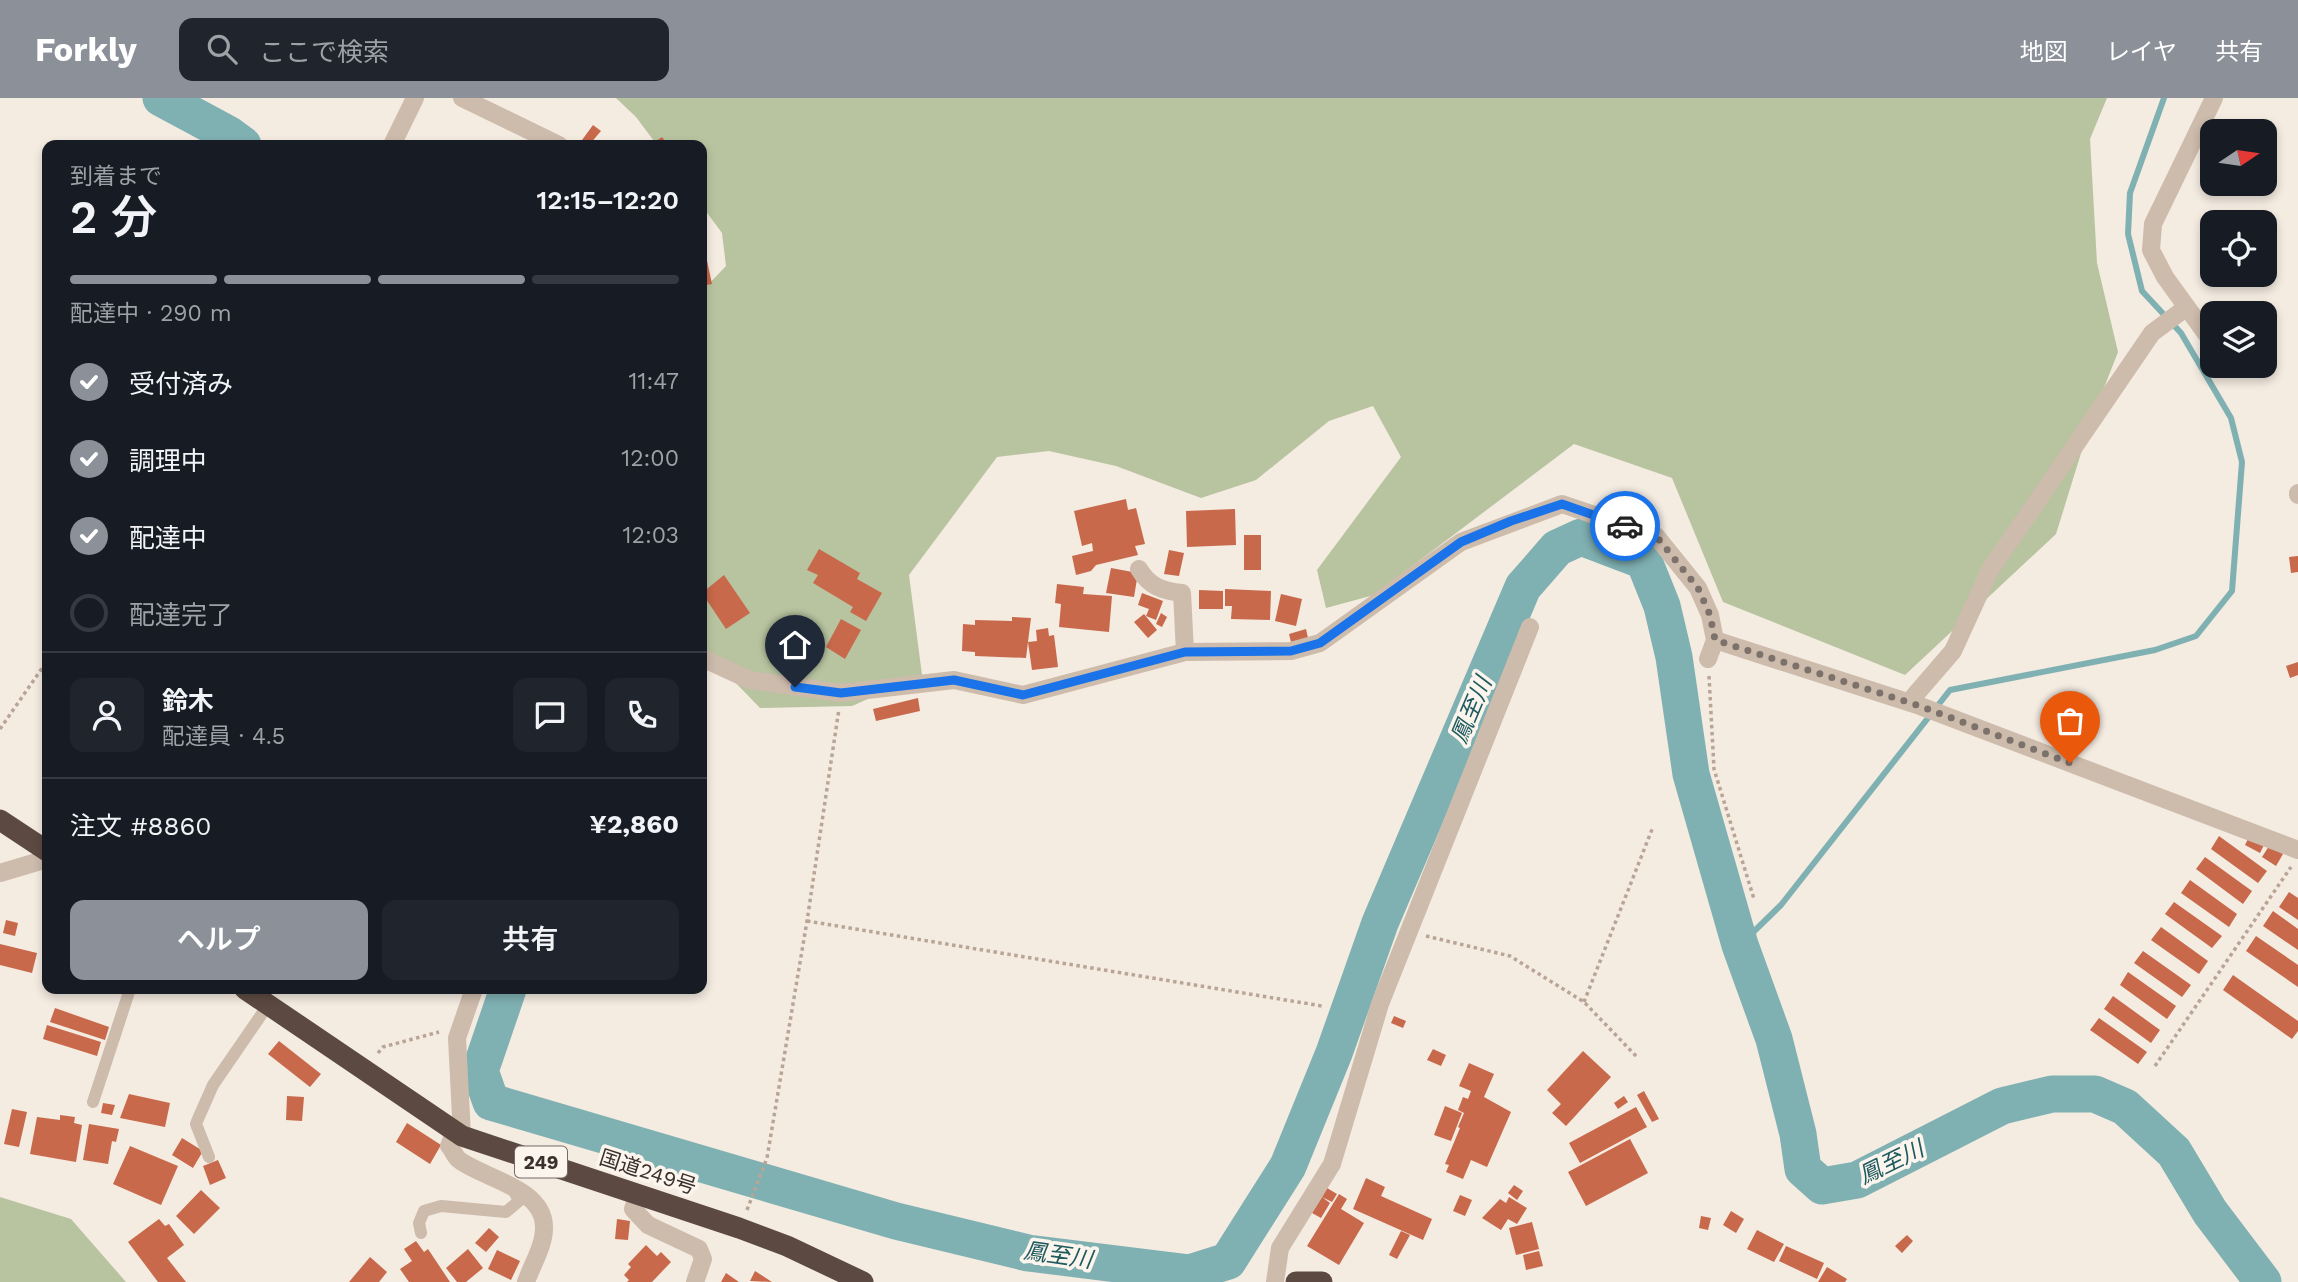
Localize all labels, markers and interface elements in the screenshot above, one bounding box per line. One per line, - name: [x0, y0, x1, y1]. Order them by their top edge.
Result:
- search box: [179, 18, 669, 81]
- text: Forkly: [35, 30, 137, 69]
- icon: search: [203, 30, 241, 68]
- text: ここで検索: [259, 37, 389, 67]
- text: 地図: [2020, 38, 2068, 66]
- text: レイヤ: [2106, 38, 2177, 66]
- text: 共有: [2215, 38, 2263, 66]
- north arrow: [2200, 119, 2277, 196]
- map controls: [2200, 119, 2277, 378]
- text: 到着まで: [70, 163, 162, 190]
- text: 12:15–12:20: [537, 185, 679, 215]
- text: 2 分: [70, 190, 157, 244]
- button: locate: [2200, 210, 2277, 287]
- text: 配達中 · 290 m: [70, 300, 232, 327]
- button: layers: [2200, 301, 2277, 378]
- icon: check: [70, 363, 108, 401]
- text: 11:47: [628, 368, 679, 395]
- text: 受付済み: [129, 369, 233, 399]
- icon: check: [70, 440, 108, 478]
- text: 12:00: [621, 445, 679, 472]
- text: 調理中: [129, 446, 207, 476]
- courier: [1590, 491, 1660, 561]
- icon: car: [1606, 507, 1644, 545]
- icon: check: [70, 517, 108, 555]
- text: 12:03: [623, 522, 679, 549]
- text: 配達中: [129, 523, 207, 553]
- text: 配達完了: [129, 600, 233, 630]
- pin: [765, 615, 825, 687]
- icon: home: [776, 626, 814, 664]
- water label: 鳳至川: [1446, 670, 1499, 747]
- button: person: [70, 678, 144, 752]
- button: chat: [513, 678, 587, 752]
- button: phone: [605, 678, 679, 752]
- text: 鈴木: [162, 686, 214, 716]
- pin: [2040, 691, 2100, 763]
- icon: bag: [2051, 702, 2089, 740]
- text: 配達員 · 4.5: [162, 723, 285, 750]
- text: ¥2,860: [590, 809, 679, 839]
- text: 注文 #8860: [70, 811, 212, 841]
- button: ヘルプ: [70, 900, 368, 980]
- button: 共有: [382, 900, 679, 980]
- water label: 鳳至川: [1854, 1134, 1931, 1190]
- street label: 国道249号: [597, 1144, 700, 1199]
- road number: 249: [515, 1146, 567, 1178]
- water label: 鳳至川: [1022, 1237, 1097, 1274]

